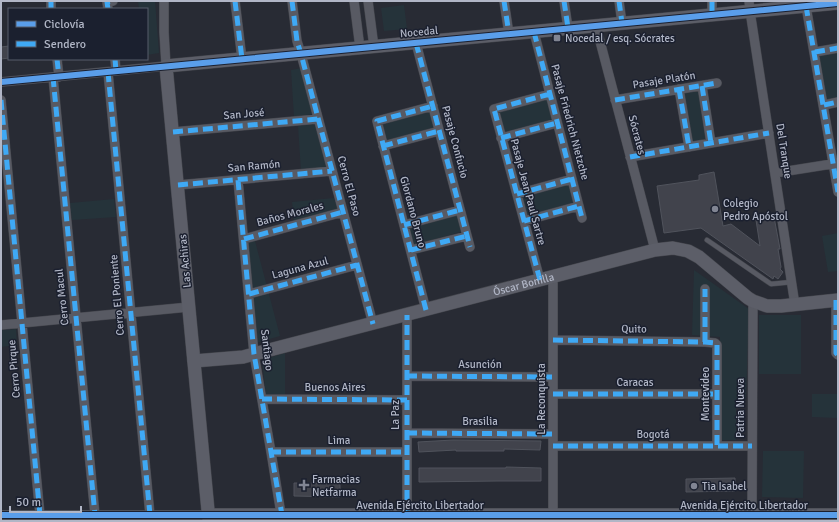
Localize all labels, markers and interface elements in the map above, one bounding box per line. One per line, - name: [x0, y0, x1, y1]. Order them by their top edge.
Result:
- legend: [8, 8, 148, 60]
- text: Ciclovía: [44, 17, 85, 32]
- street label: Nocedal: [399, 24, 439, 40]
- place label: Nocedal / esq. Sócrates: [565, 32, 675, 45]
- marker: Nocedal / esq. Sócrates: [552, 33, 562, 43]
- text: Sendero: [44, 37, 86, 52]
- street label: Pasaje Friedrich Nietzche: [548, 63, 592, 181]
- street label: Pasaje Platón: [632, 69, 696, 91]
- street label: Pasaje Confucio: [439, 104, 471, 180]
- street label: San José: [223, 106, 265, 122]
- street label: Sócrates: [625, 114, 649, 156]
- street label: Del Tranque: [773, 122, 795, 180]
- street label: Pasaje Jean Paul Sartre: [508, 137, 548, 247]
- street label: Cerro El Paso: [335, 154, 363, 218]
- street label: San Ramón: [227, 157, 281, 175]
- street label: Giordano Bruno: [397, 175, 429, 249]
- place label: Colegio Pedro Apóstol: [723, 197, 788, 223]
- street label: Baños Morales: [255, 199, 325, 229]
- marker: Colegio Pedro Apóstol: [710, 204, 720, 214]
- street label: Las Achiras: [176, 234, 194, 288]
- street label: Cerro El Poniente: [107, 254, 127, 336]
- street label: Laguna Azul: [270, 254, 330, 282]
- street label: Cerro Macul: [53, 268, 71, 326]
- street label: Óscar Bonilla: [491, 270, 556, 298]
- street label: Quito: [621, 322, 647, 336]
- street label: Santiago: [258, 329, 276, 372]
- street label: Cerro Pirque: [5, 339, 23, 399]
- street label: Asunción: [458, 358, 502, 371]
- street label: La Reconquista: [535, 363, 548, 435]
- street label: Montevideo: [699, 366, 712, 421]
- street label: Caracas: [616, 376, 654, 389]
- street label: Patria Nueva: [734, 378, 747, 438]
- street label: Buenos Aires: [305, 381, 366, 394]
- street label: La Paz: [389, 400, 402, 430]
- street label: Brasilia: [462, 415, 498, 428]
- street label: Bogotá: [636, 428, 670, 441]
- street label: Lima: [328, 434, 351, 447]
- place label: Farmacias Netfarma: [312, 473, 360, 499]
- marker: Farmacias Netfarma: [299, 480, 309, 490]
- place label: Tia Isabel: [702, 480, 747, 493]
- marker: Tia Isabel: [689, 481, 699, 491]
- scale bar: [10, 488, 81, 514]
- text: 50 m: [16, 495, 41, 510]
- street label: Avenida Ejército Libertador: [356, 499, 484, 512]
- street label: Avenida Ejército Libertador: [680, 499, 808, 512]

